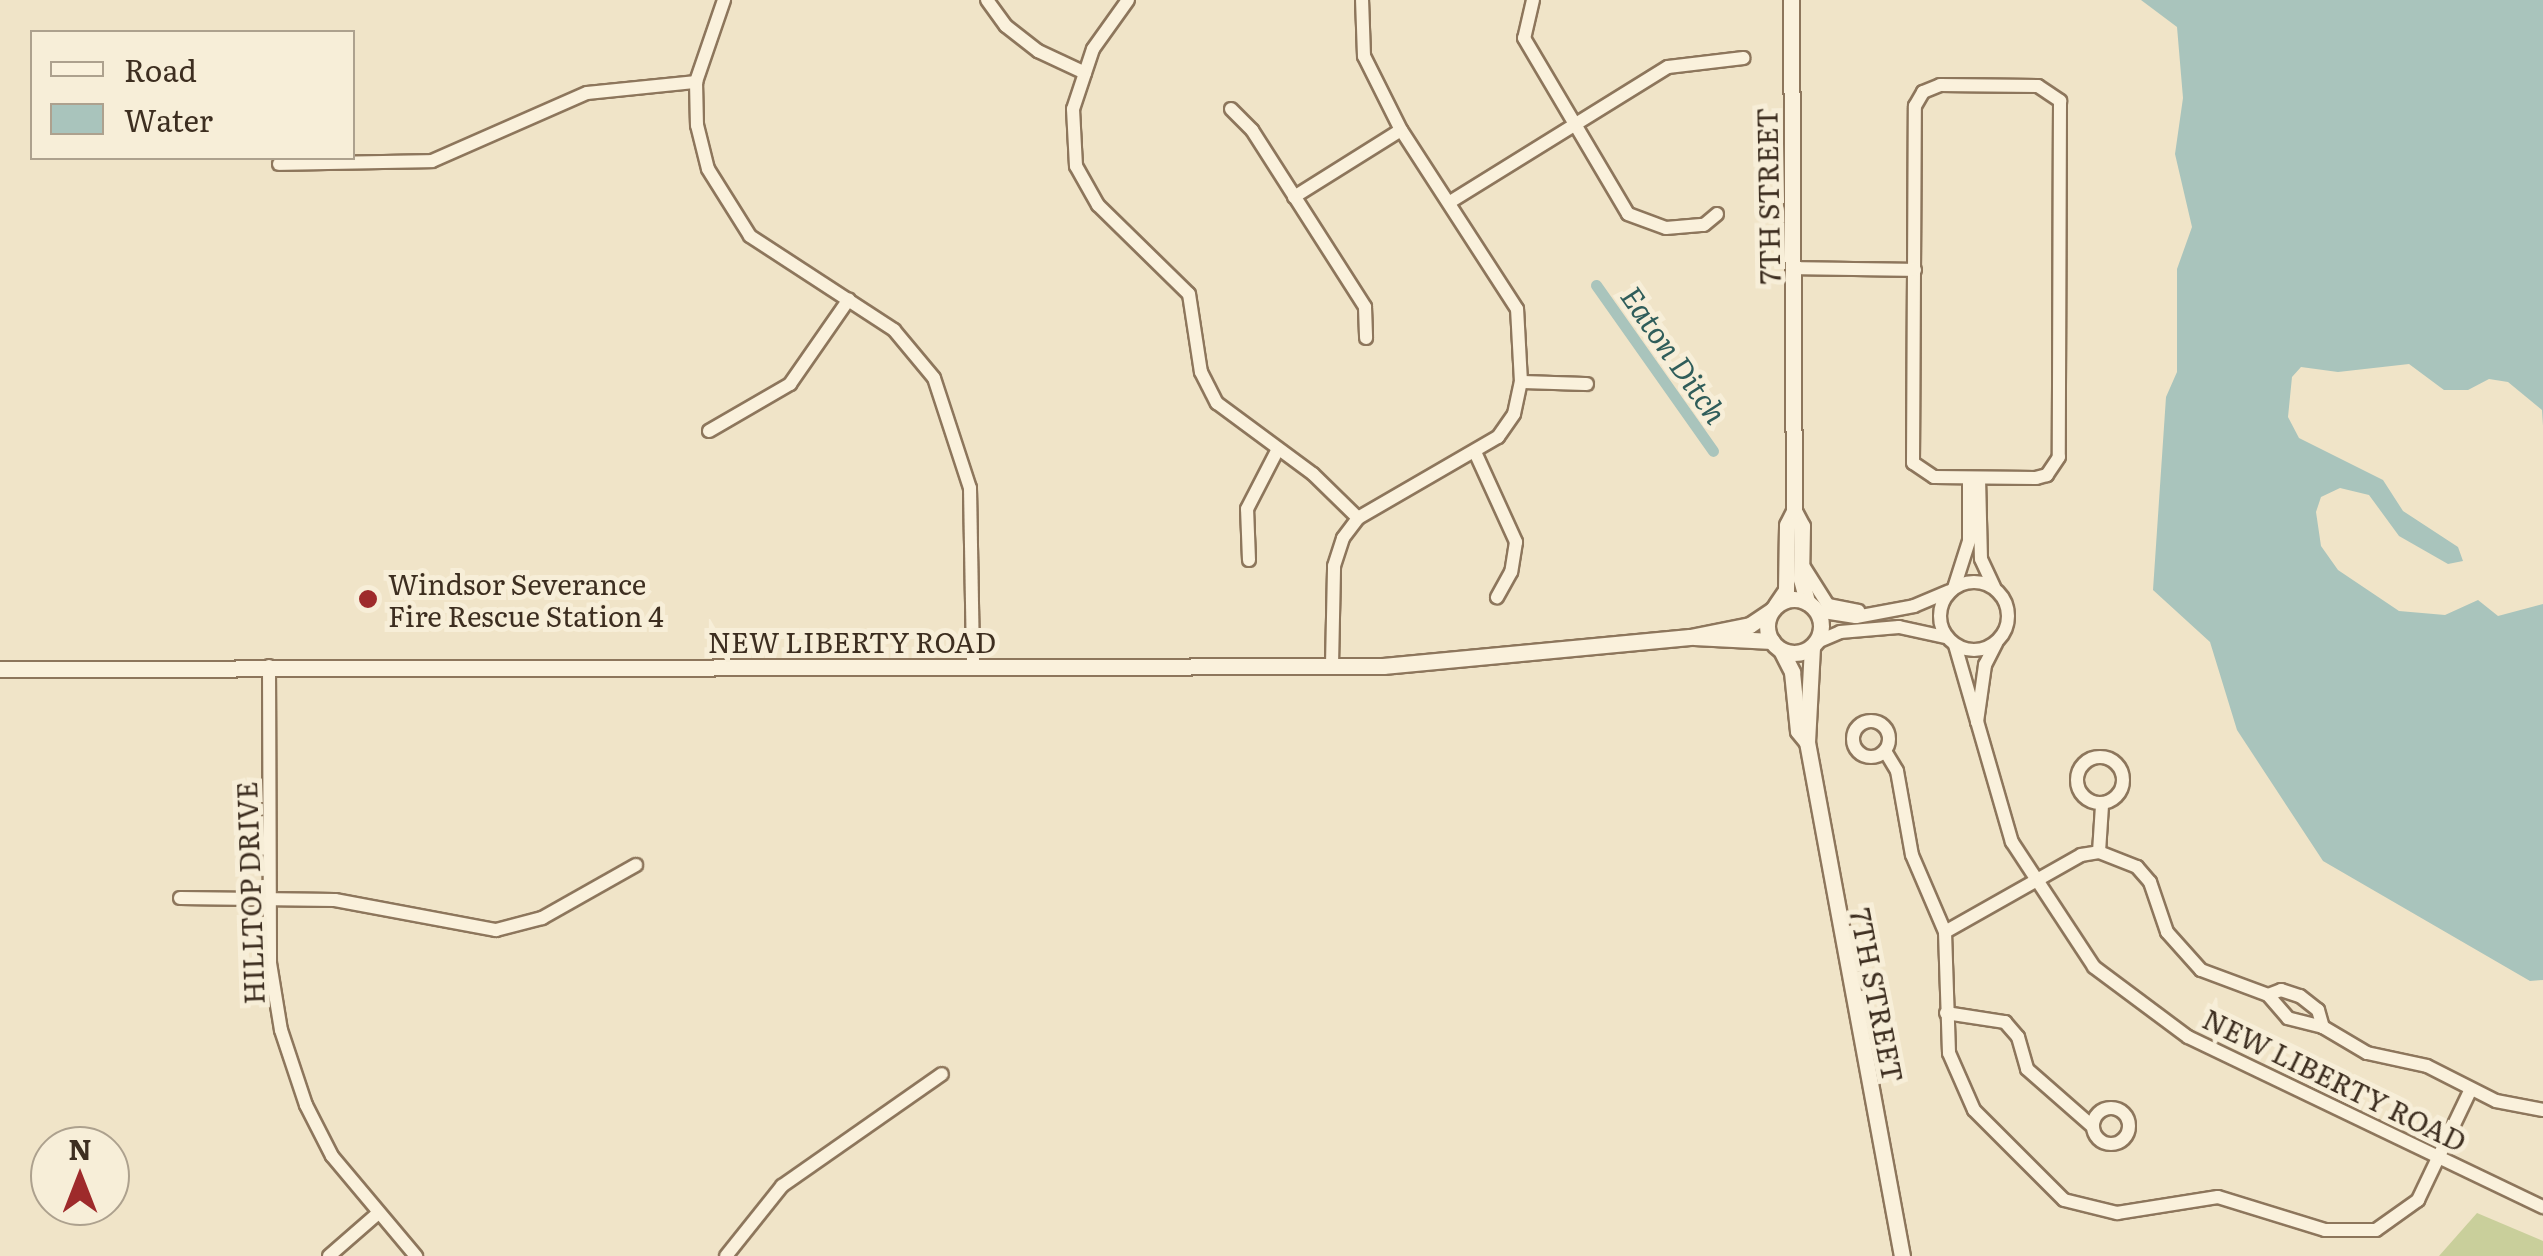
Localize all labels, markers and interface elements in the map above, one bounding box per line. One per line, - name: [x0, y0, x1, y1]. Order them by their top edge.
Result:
- legend: [30, 30, 355, 160]
- text: Road: [124, 47, 197, 91]
- text: Water: [124, 97, 213, 141]
- street label: 7TH STREET: [1749, 107, 1785, 285]
- water label: Eaton Ditch: [1615, 279, 1735, 429]
- place label: Windsor Severance Fire Rescue Station 4: [388, 566, 664, 632]
- marker: Windsor Severance Fire Rescue Station 4: [357, 588, 379, 610]
- street label: NEW LIBERTY ROAD: [708, 624, 996, 658]
- street label: HILLTOP DRIVE: [228, 781, 270, 1005]
- street label: 7TH STREET: [1845, 905, 1911, 1085]
- street label: NEW LIBERTY ROAD: [2198, 1001, 2472, 1157]
- north arrow: [30, 1126, 130, 1226]
- text: N: [68, 1127, 92, 1169]

